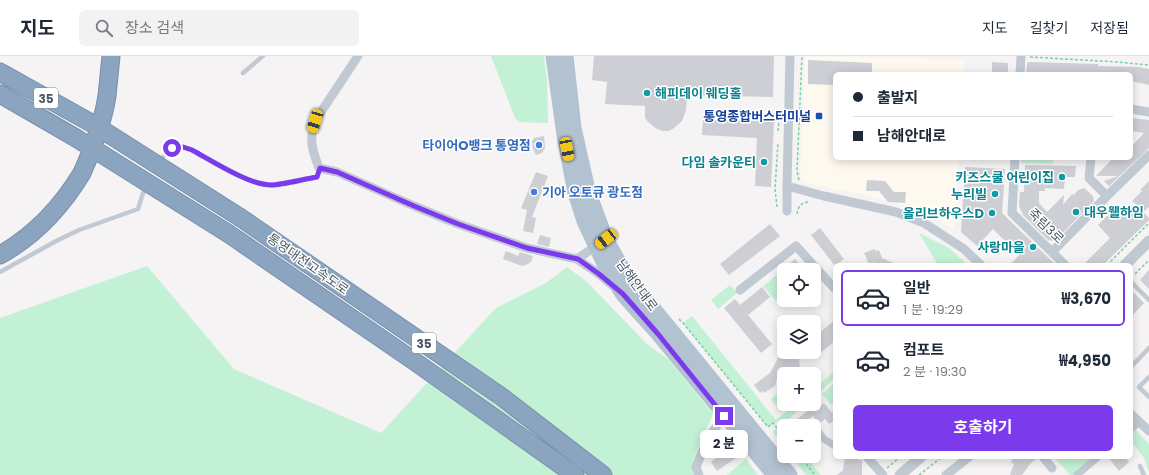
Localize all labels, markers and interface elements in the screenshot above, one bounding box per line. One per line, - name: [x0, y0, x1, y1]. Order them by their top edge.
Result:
- search box: [79, 10, 359, 46]
- text: 지도: [20, 15, 55, 42]
- icon: search: [93, 17, 115, 39]
- text: 장소 검색: [125, 17, 184, 38]
- text: 지도: [982, 18, 1008, 38]
- text: 길찾기: [1030, 18, 1068, 38]
- text: 저장됨: [1090, 18, 1129, 38]
- place label: 해피데이 웨딩홀: [655, 84, 742, 103]
- text: 출발지: [877, 87, 918, 108]
- road number: 35: [34, 88, 58, 108]
- marker: 해피데이 웨딩홀: [642, 88, 652, 98]
- place label: 통영종합버스터미널: [703, 107, 811, 126]
- car: [306, 108, 324, 134]
- marker: 통영종합버스터미널: [814, 111, 824, 121]
- text: 남해안대로: [877, 125, 946, 146]
- place label: 타이어O뱅크 통영점: [422, 136, 531, 155]
- car: [559, 136, 575, 162]
- route start: [163, 139, 181, 157]
- marker: 타이어O뱅크 통영점: [534, 140, 544, 150]
- place label: 다임 솔카운티: [681, 153, 756, 172]
- marker: 다임 솔카운티: [759, 157, 769, 167]
- place label: 키즈스쿨 어린이집: [956, 168, 1054, 187]
- marker: 키즈스쿨 어린이집: [1057, 172, 1067, 182]
- place label: 기아 오토큐 광도점: [542, 183, 643, 202]
- place label: 누리빌: [951, 185, 987, 204]
- marker: 기아 오토큐 광도점: [529, 187, 539, 197]
- marker: 누리빌: [990, 189, 1000, 199]
- place label: 대우웰하임: [1084, 203, 1144, 222]
- place label: 올리브하우스D: [903, 204, 985, 223]
- street label: 죽림3로: [1024, 204, 1068, 248]
- marker: 대우웰하임: [1071, 207, 1081, 217]
- marker: 올리브하우스D: [987, 208, 997, 218]
- car: [593, 227, 619, 251]
- street label: 통영대전고속도로: [263, 229, 353, 299]
- place label: 사랑마을: [977, 238, 1025, 257]
- marker: 사랑마을: [1028, 242, 1038, 252]
- street label: 남해안대로: [612, 255, 662, 315]
- map controls: [777, 263, 821, 463]
- button: locate: [777, 263, 821, 307]
- text: 일반: [903, 277, 931, 298]
- icon: car: [855, 280, 891, 316]
- text: ₩3,670: [1061, 288, 1111, 309]
- text: 1 분 · 19:29: [903, 300, 963, 319]
- button: layers: [777, 315, 821, 359]
- road number: 35: [412, 333, 436, 353]
- text: 컴포트: [903, 339, 944, 360]
- icon: car: [855, 342, 891, 378]
- text: ₩4,950: [1059, 350, 1111, 371]
- text: 2 분 · 19:30: [903, 362, 967, 381]
- button: +: [777, 367, 821, 411]
- button: 호출하기: [853, 405, 1113, 451]
- route end: [715, 407, 733, 425]
- button: −: [777, 419, 821, 463]
- callout: 2 분: [700, 430, 748, 458]
- text: 2 분: [713, 434, 735, 453]

